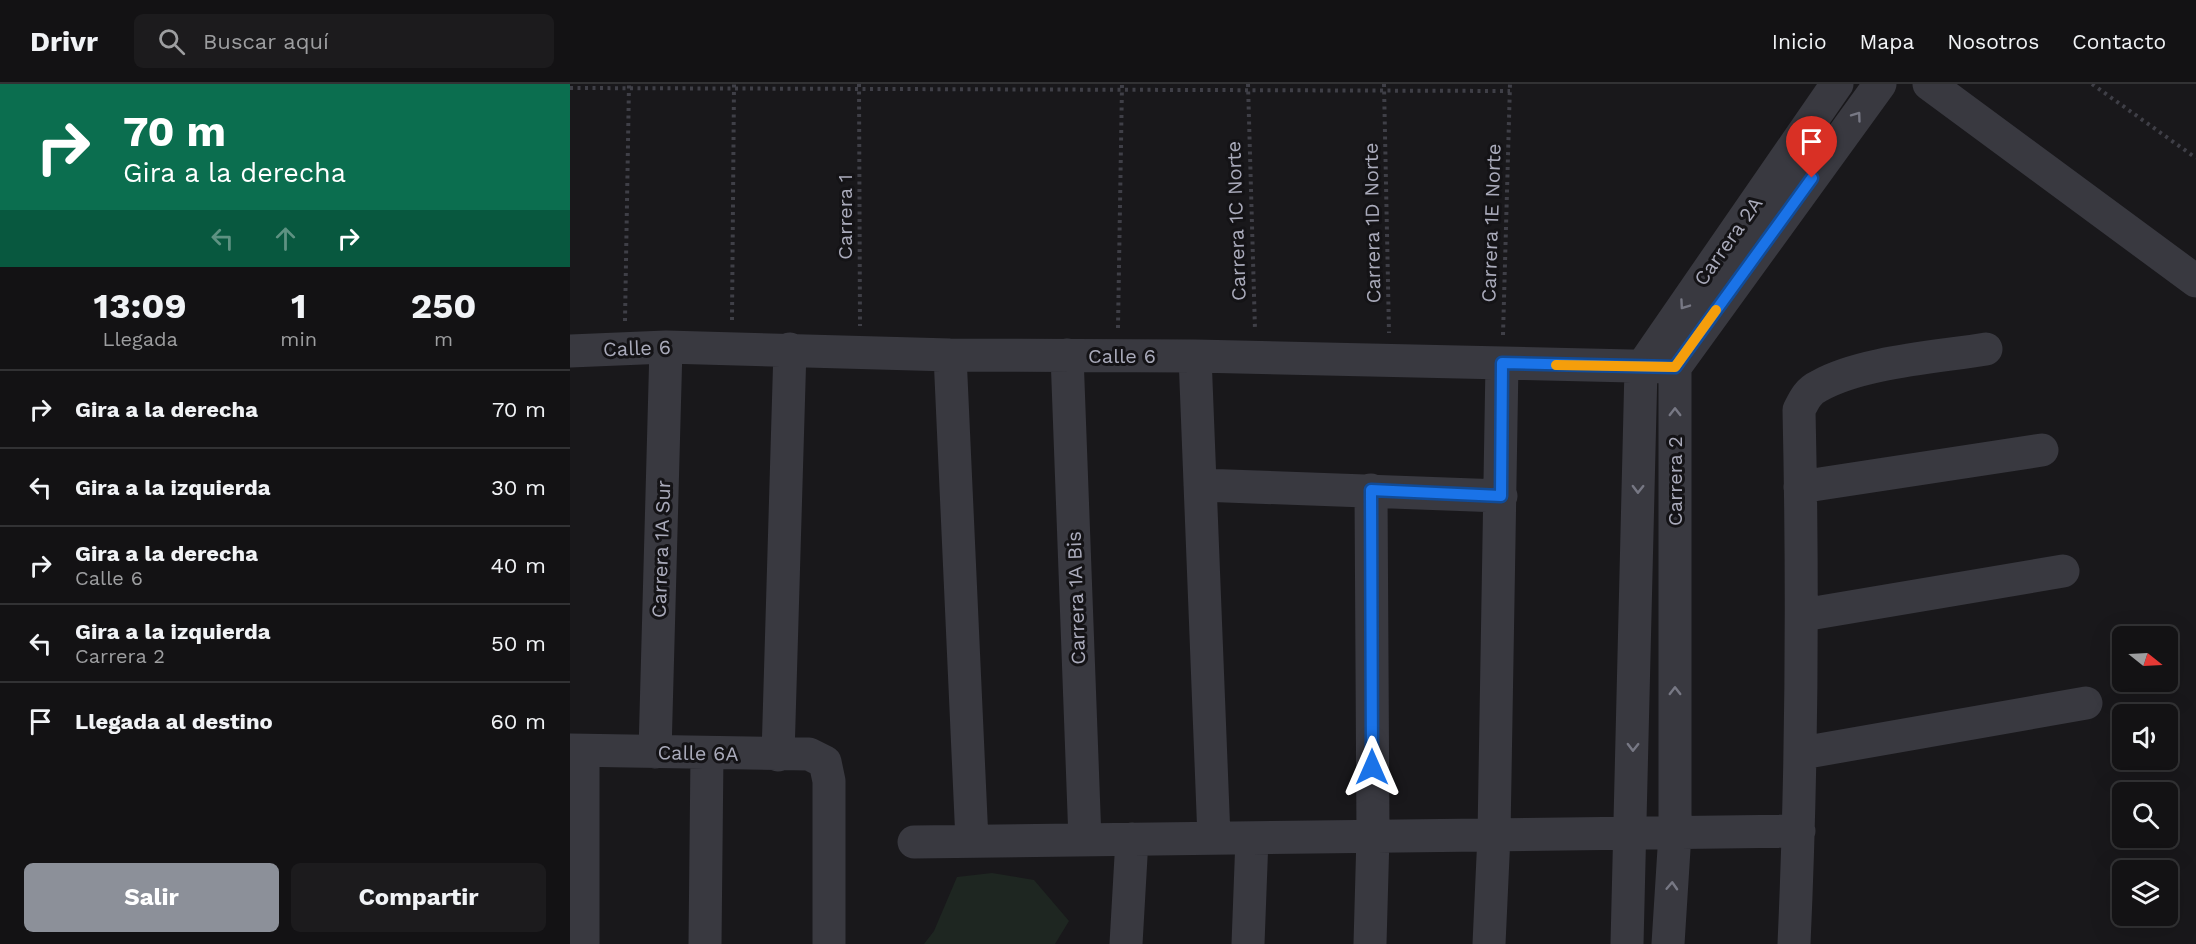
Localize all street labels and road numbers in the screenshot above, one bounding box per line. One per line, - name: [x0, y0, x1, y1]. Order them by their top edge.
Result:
- street label: Carrera 1C Norte: [1221, 141, 1251, 301]
- street label: Carrera 1D Norte: [1359, 142, 1385, 304]
- street label: Carrera 1E Norte: [1476, 143, 1506, 303]
- street label: Carrera 1: [833, 174, 857, 260]
- street label: Carrera 2A: [1689, 192, 1767, 290]
- street label: Calle 6: [603, 335, 671, 361]
- street label: Calle 6: [1088, 344, 1156, 368]
- street label: Carrera 2: [1663, 436, 1687, 526]
- street label: Carrera 1A Sur: [647, 480, 675, 618]
- street label: Carrera 1A Bis: [1062, 531, 1090, 665]
- street label: Calle 6A: [657, 740, 739, 766]

